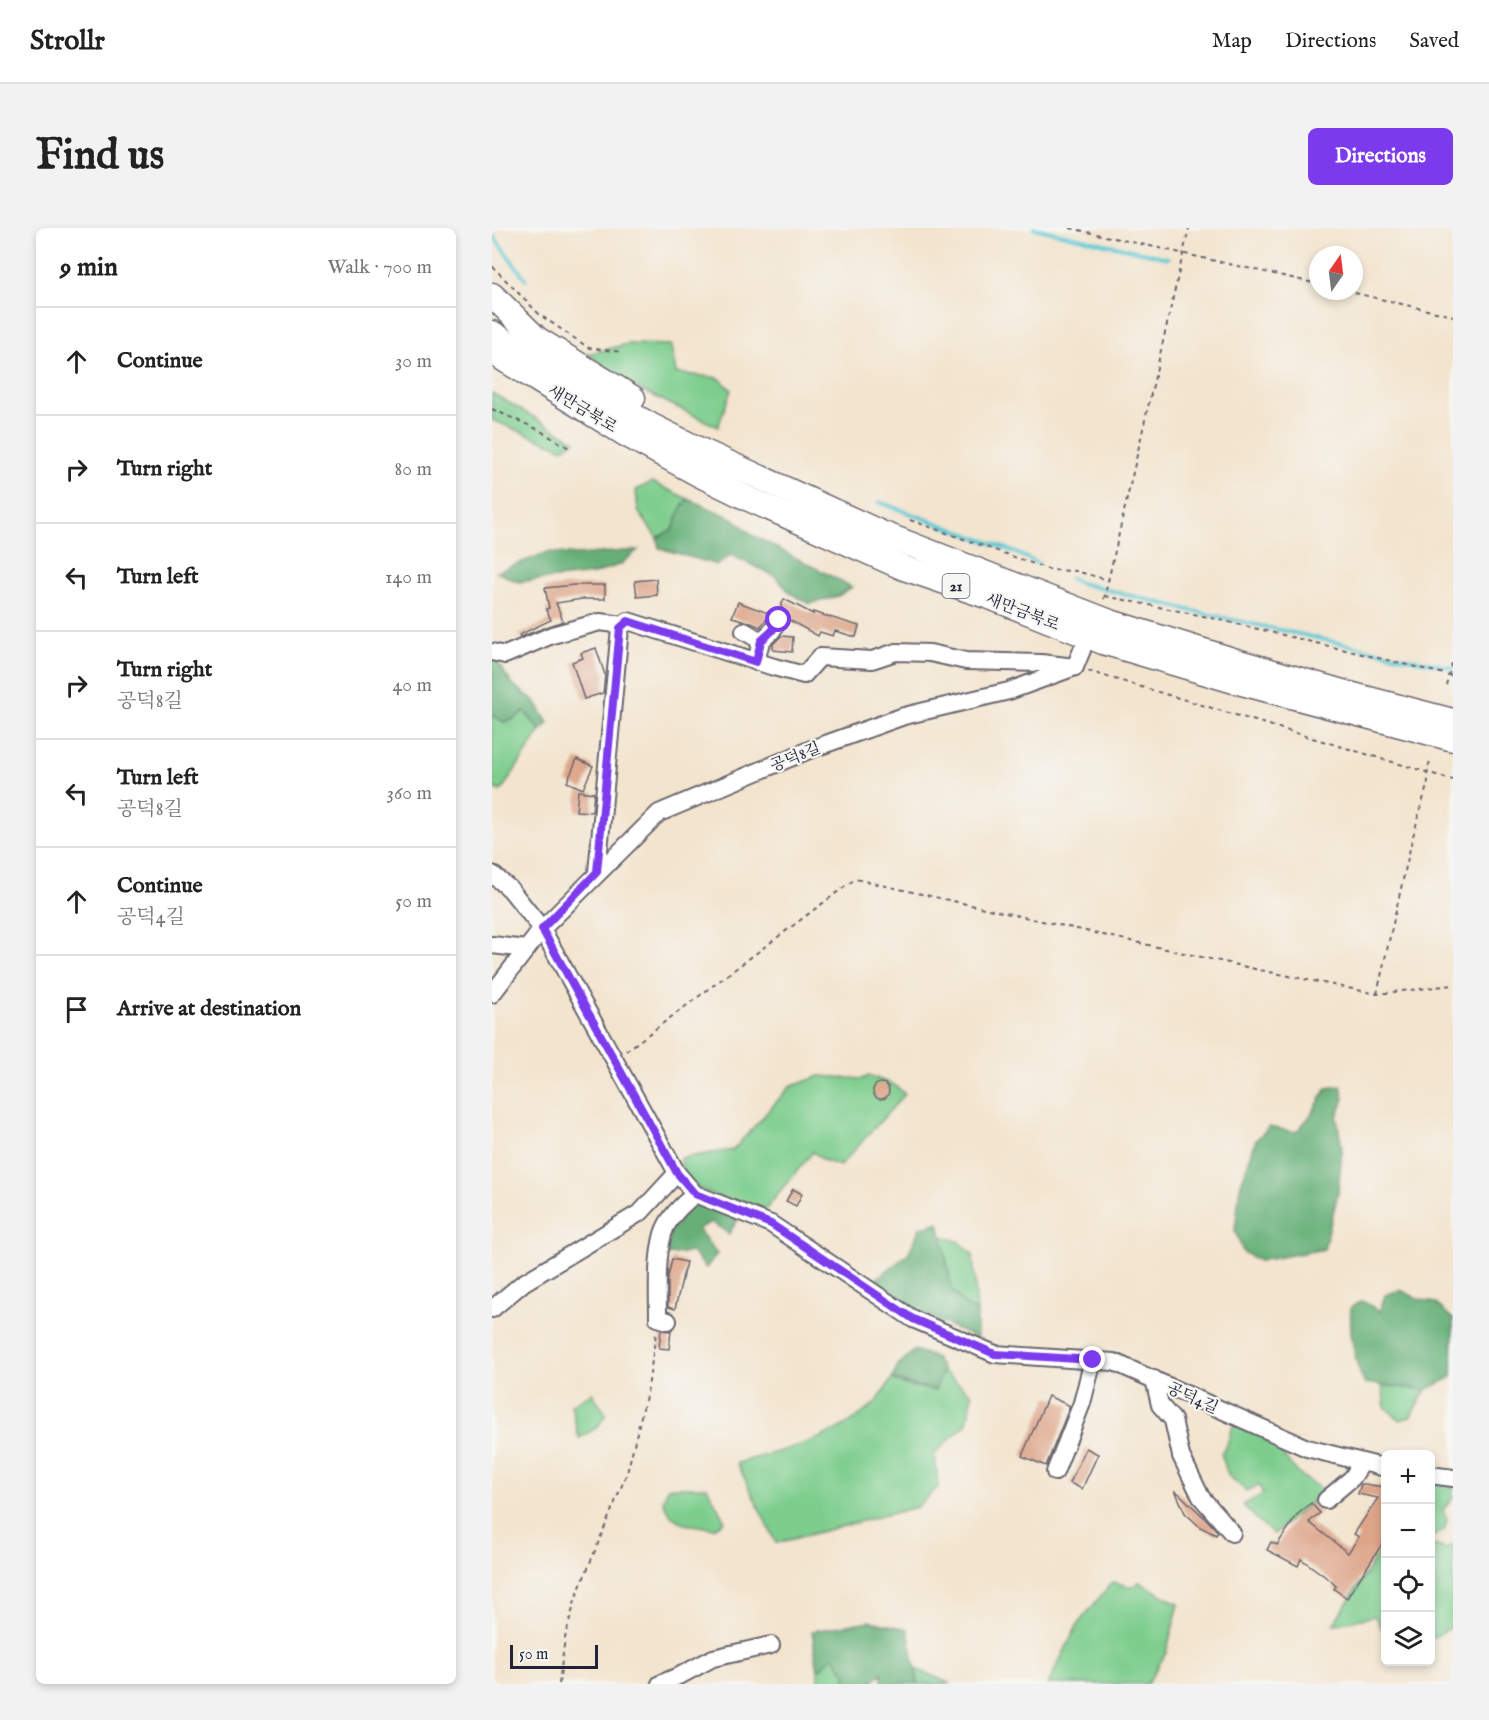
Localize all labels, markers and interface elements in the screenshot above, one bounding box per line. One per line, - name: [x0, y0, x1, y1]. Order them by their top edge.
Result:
- text: Strollr: [30, 24, 105, 59]
- text: Map: [1212, 28, 1252, 55]
- text: Directions: [1285, 28, 1376, 55]
- text: Saved: [1409, 28, 1459, 55]
- button: Directions: [1308, 128, 1453, 185]
- text: Find us: [36, 130, 164, 183]
- north arrow: [1309, 246, 1363, 300]
- text: 9 min: [60, 251, 118, 284]
- text: Walk · 700 m: [327, 255, 432, 280]
- icon: ahead: [60, 345, 93, 378]
- text: Continue: [117, 347, 203, 375]
- text: 30 m: [395, 349, 432, 374]
- street label: 새만금북로: [544, 381, 621, 438]
- icon: right: [60, 453, 93, 486]
- text: Turn right: [117, 455, 212, 483]
- text: 80 m: [395, 457, 432, 482]
- icon: left: [60, 561, 93, 594]
- text: Turn left: [117, 563, 199, 591]
- text: 140 m: [385, 565, 432, 590]
- road number: 21: [942, 574, 970, 598]
- street label: 새만금북로: [983, 590, 1062, 636]
- route start: [765, 606, 791, 632]
- text: Turn right: [117, 656, 212, 684]
- icon: right: [60, 669, 93, 702]
- text: 40 m: [393, 673, 432, 698]
- text: 공덕8길: [117, 689, 183, 714]
- street label: 공덕8길: [768, 739, 824, 777]
- text: Turn left: [117, 764, 199, 792]
- icon: left: [60, 777, 93, 810]
- text: 360 m: [386, 781, 432, 806]
- text: 공덕8길: [117, 797, 183, 822]
- text: Continue: [117, 872, 203, 900]
- icon: ahead: [60, 885, 93, 918]
- text: 50 m: [395, 889, 432, 914]
- text: 공덕4길: [117, 905, 185, 930]
- icon: arrive: [60, 993, 93, 1026]
- text: Arrive at destination: [117, 995, 301, 1023]
- route end: [1079, 1346, 1105, 1372]
- street label: 공덕4길: [1163, 1379, 1221, 1419]
- map controls: [1381, 1450, 1435, 1666]
- button: +: [1381, 1450, 1435, 1504]
- button: −: [1381, 1504, 1435, 1558]
- button: locate: [1381, 1558, 1435, 1612]
- button: layers: [1381, 1612, 1435, 1666]
- scale bar: [510, 1642, 598, 1670]
- text: 50 m: [519, 1645, 548, 1665]

